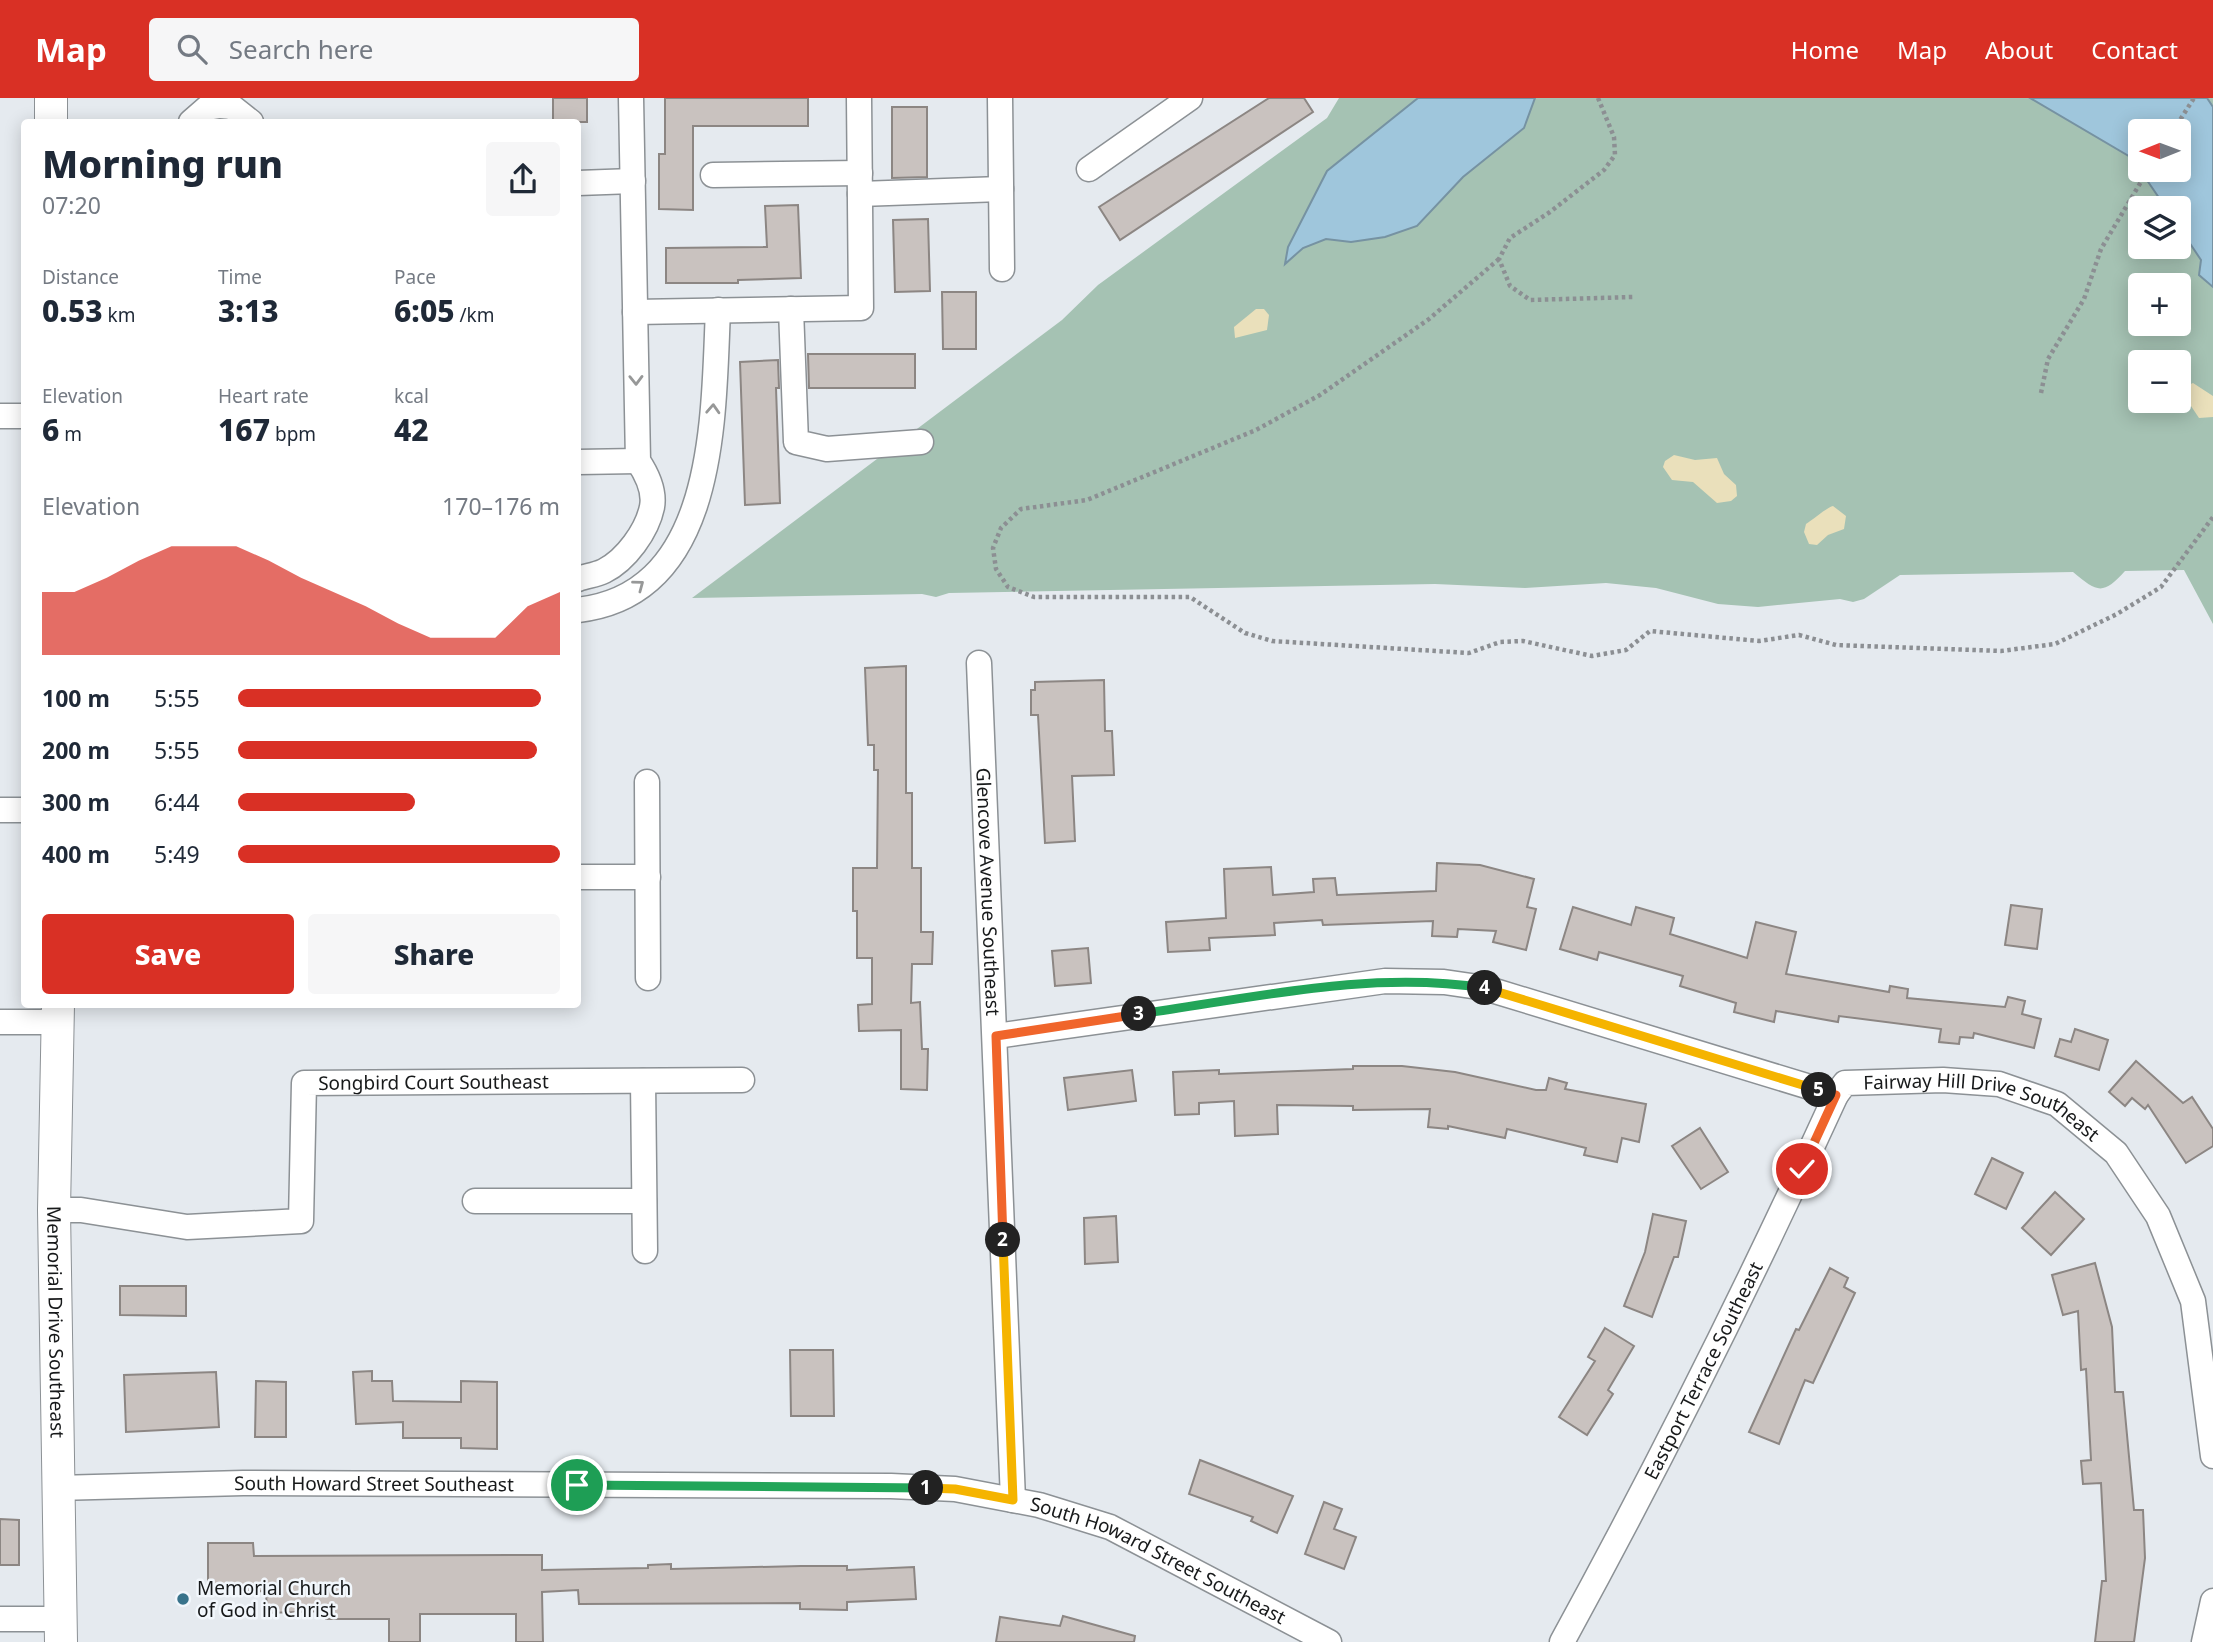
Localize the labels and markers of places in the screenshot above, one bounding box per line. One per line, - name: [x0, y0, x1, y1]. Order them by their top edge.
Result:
- pin: 4: [1468, 970, 1502, 1006]
- pin: 3: [1122, 996, 1156, 1032]
- pin: 5: [1801, 1072, 1836, 1108]
- pin: [1772, 1139, 1832, 1199]
- pin: 2: [986, 1222, 1020, 1258]
- pin: [547, 1455, 607, 1515]
- pin: 1: [908, 1470, 944, 1506]
- place label: Memorial Church of God in Christ: [197, 1575, 351, 1623]
- marker: Memorial Church of God in Christ: [175, 1591, 191, 1607]

